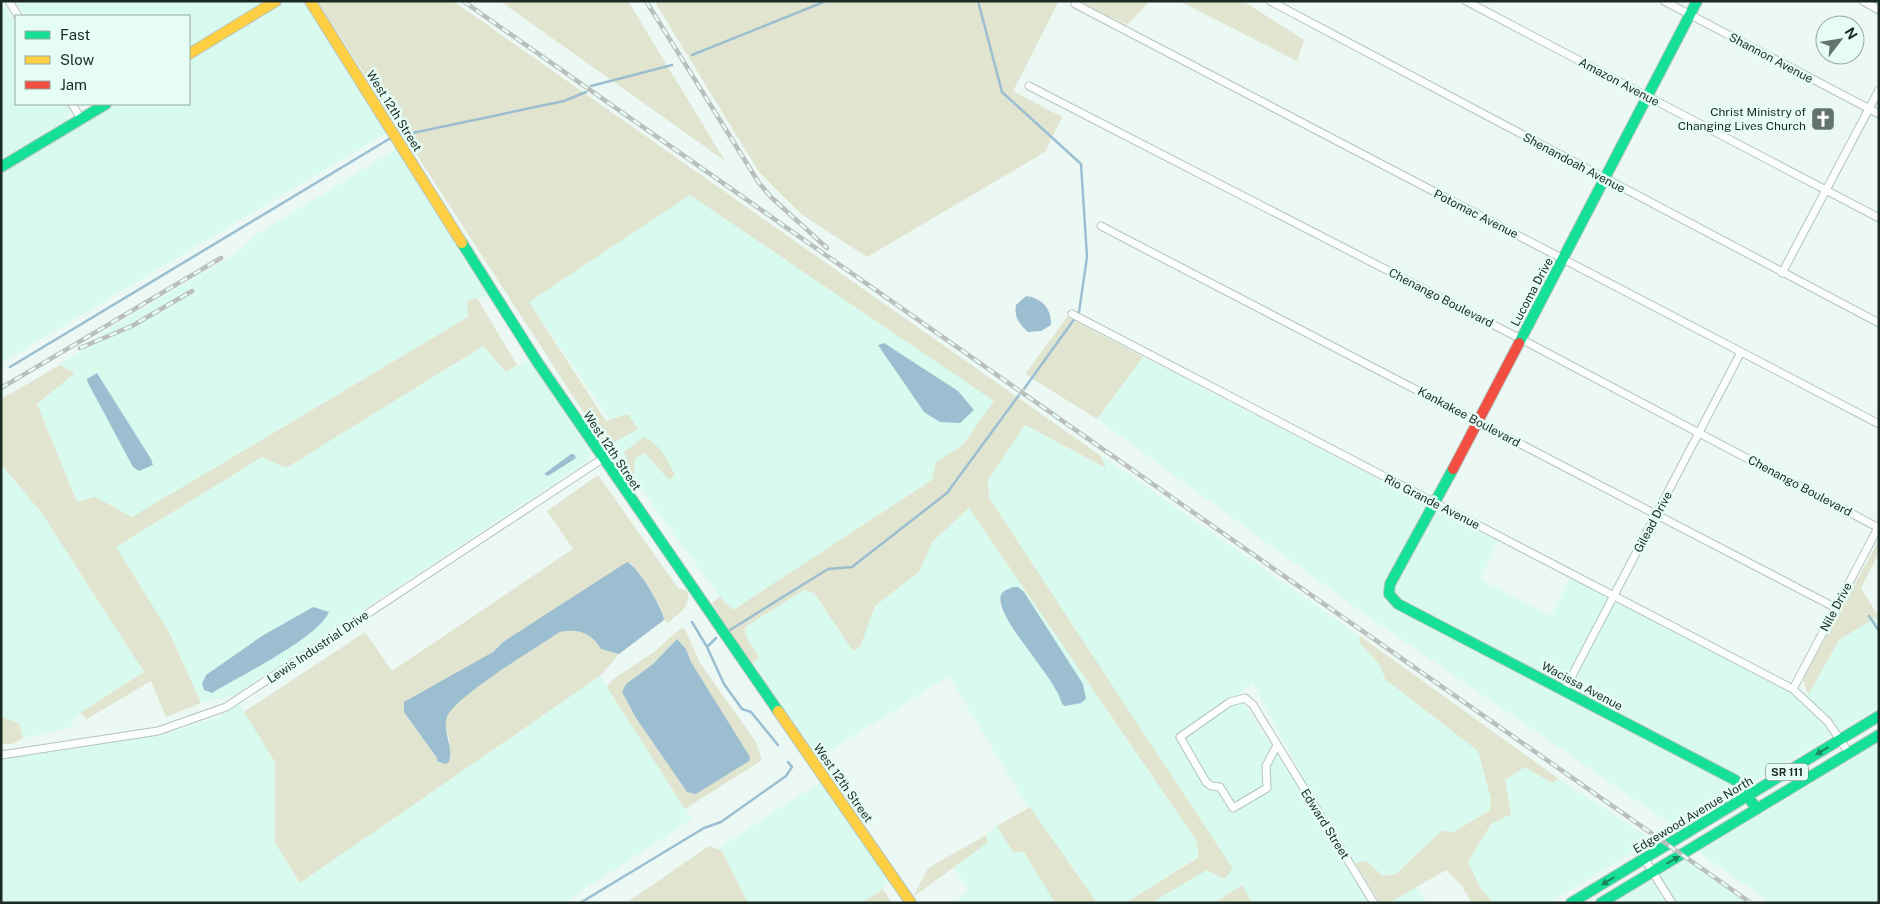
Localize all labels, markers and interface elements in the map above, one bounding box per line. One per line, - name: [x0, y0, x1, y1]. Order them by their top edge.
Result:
- legend: [15, 15, 190, 105]
- north arrow: [1815, 15, 1865, 65]
- text: N: [1841, 24, 1861, 42]
- text: Fast: [60, 26, 90, 43]
- street label: Shannon Avenue: [1727, 30, 1816, 86]
- text: Slow: [60, 51, 95, 68]
- street label: Amazon Avenue: [1576, 55, 1662, 109]
- street label: West 12th Street: [363, 68, 425, 154]
- text: Jam: [60, 76, 87, 93]
- place label: Christ Ministry of Changing Lives Church: [1678, 105, 1806, 133]
- church icon: Christ Ministry of Changing Lives Church: [1810, 106, 1836, 132]
- street label: Shenandoah Avenue: [1520, 130, 1628, 196]
- street label: Potomac Avenue: [1431, 187, 1521, 241]
- street label: Lucoma Drive: [1508, 255, 1556, 329]
- street label: Chenango Boulevard: [1386, 266, 1496, 330]
- street label: Kankakee Boulevard: [1415, 384, 1523, 450]
- street label: West 12th Street: [580, 409, 644, 494]
- street label: Chenango Boulevard: [1746, 453, 1854, 519]
- street label: Rio Grande Avenue: [1382, 472, 1482, 532]
- street label: Gilead Drive: [1631, 489, 1675, 555]
- street label: Nile Drive: [1817, 580, 1855, 634]
- street label: Lewis Industrial Drive: [265, 608, 372, 686]
- street label: Wacissa Avenue: [1539, 659, 1625, 713]
- street label: West 12th Street: [811, 741, 876, 825]
- one-way arrow: [1816, 747, 1829, 756]
- road number: SR 111: [1766, 764, 1808, 780]
- street label: Edgewood Avenue North: [1631, 774, 1756, 856]
- street label: Edward Street: [1298, 786, 1352, 862]
- one-way arrow: [1667, 855, 1680, 864]
- one-way arrow: [1601, 876, 1614, 885]

